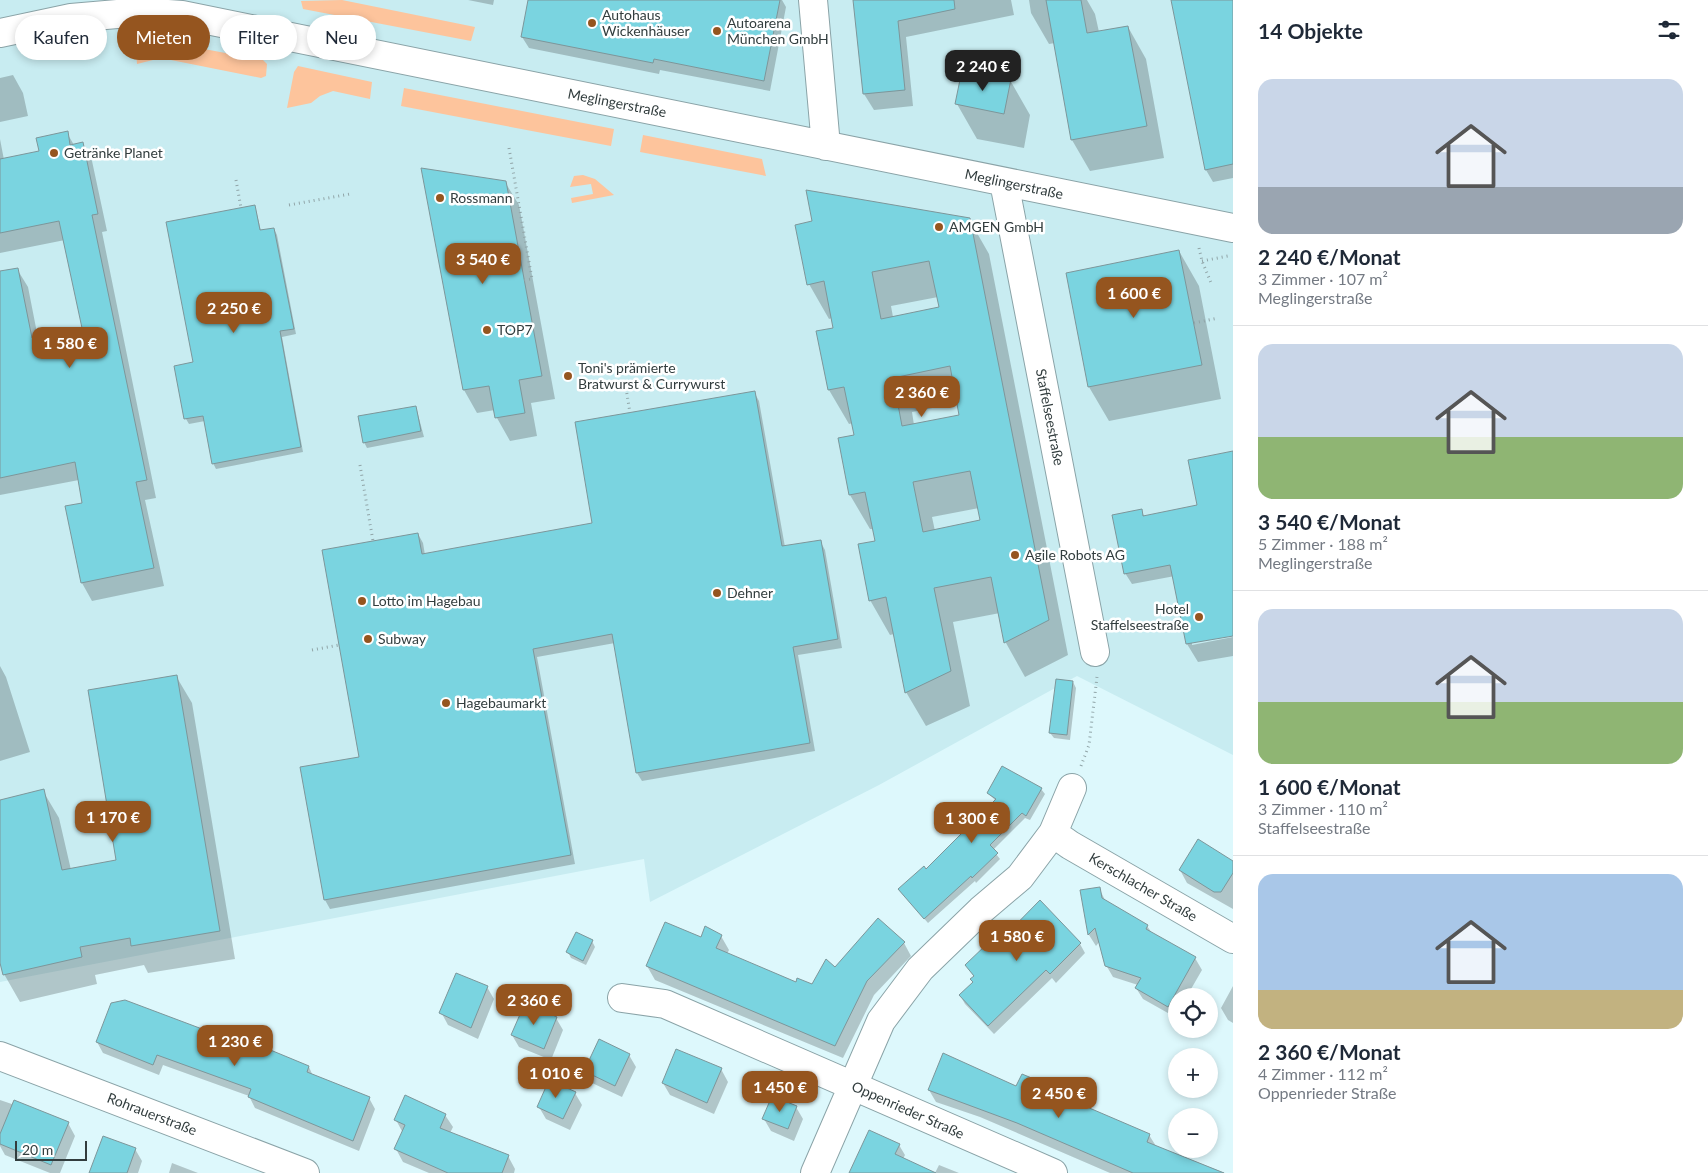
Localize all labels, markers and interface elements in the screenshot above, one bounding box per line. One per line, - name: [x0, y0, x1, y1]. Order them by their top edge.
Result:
- place label: Autohaus Wickenhäuser: [602, 6, 690, 39]
- place label: Autoarena München GmbH: [727, 14, 829, 47]
- chip: Kaufen: [15, 15, 107, 60]
- chip: Mieten: [117, 15, 210, 60]
- chip: Filter: [220, 15, 297, 60]
- chip: Neu: [307, 15, 376, 60]
- icon: filters: [1655, 16, 1683, 44]
- marker: Autohaus Wickenhäuser: [586, 17, 598, 29]
- text: 14 Objekte: [1258, 18, 1363, 43]
- marker: Autoarena München GmbH: [711, 25, 723, 37]
- pin: 2 240 €: [937, 49, 1029, 92]
- text: 2 240 €: [956, 56, 1010, 75]
- street label: Meglingerstraße: [566, 85, 668, 120]
- icon: home: [1426, 111, 1516, 201]
- place label: Getränke Planet: [64, 144, 163, 161]
- marker: Getränke Planet: [48, 147, 60, 159]
- street label: Meglingerstraße: [963, 165, 1065, 202]
- place label: Rossmann: [450, 189, 512, 206]
- marker: Rossmann: [434, 192, 446, 204]
- place label: AMGEN GmbH: [949, 218, 1044, 235]
- marker: AMGEN GmbH: [933, 221, 945, 233]
- pin: 3 540 €: [437, 242, 529, 285]
- text: 2 240 €/Monat: [1258, 244, 1401, 269]
- text: 3 540 €: [456, 249, 510, 268]
- text: 3 Zimmer · 107 m²: [1258, 269, 1388, 288]
- pin: 1 600 €: [1088, 276, 1180, 319]
- text: 1 600 €: [1107, 283, 1161, 302]
- text: Meglingerstraße: [1258, 288, 1372, 307]
- pin: 2 250 €: [188, 292, 280, 334]
- text: 2 250 €: [207, 298, 261, 317]
- place label: TOP7: [497, 321, 533, 338]
- marker: TOP7: [481, 324, 493, 336]
- pin: 1 580 €: [24, 326, 116, 369]
- text: 1 580 €: [43, 333, 97, 352]
- place label: Toni's prämierte Bratwurst & Currywurst: [578, 359, 725, 392]
- street label: Staffelseestraße: [1033, 367, 1068, 467]
- marker: Toni's prämierte Bratwurst & Currywurst: [562, 370, 574, 382]
- pin: 2 360 €: [876, 376, 968, 418]
- icon: home: [1426, 377, 1516, 467]
- text: 2 360 €: [895, 382, 949, 401]
- text: 3 540 €/Monat: [1258, 509, 1401, 534]
- text: 5 Zimmer · 188 m²: [1258, 534, 1388, 553]
- place label: Agile Robots AG: [1025, 546, 1125, 563]
- marker: Agile Robots AG: [1009, 549, 1021, 561]
- text: Meglingerstraße: [1258, 553, 1372, 572]
- place label: Dehner: [727, 584, 773, 601]
- marker: Dehner: [711, 587, 723, 599]
- place label: Lotto im Hagebau: [372, 592, 481, 609]
- marker: Lotto im Hagebau: [356, 595, 368, 607]
- place label: Hotel Staffelseestraße: [1091, 600, 1189, 633]
- marker: Hotel Staffelseestraße: [1193, 611, 1205, 623]
- place label: Subway: [378, 630, 427, 647]
- marker: Subway: [362, 633, 374, 645]
- icon: home: [1426, 642, 1516, 732]
- place label: Hagebaumarkt: [456, 694, 546, 711]
- marker: Hagebaumarkt: [440, 697, 452, 709]
- text: 1 600 €/Monat: [1258, 774, 1401, 799]
- text: 3 Zimmer · 110 m²: [1258, 799, 1388, 818]
- pin: 1 170 €: [67, 800, 159, 843]
- pin: 1 300 €: [926, 802, 1018, 844]
- text: 1 170 €: [86, 807, 140, 826]
- text: 1 300 €: [945, 808, 999, 827]
- text: Staffelseestraße: [1258, 818, 1370, 837]
- street label: Kerschlacher Straße: [1086, 849, 1200, 924]
- icon: home: [1426, 907, 1516, 997]
- pin: 1 580 €: [971, 920, 1063, 962]
- text: 1 580 €: [990, 926, 1044, 945]
- pin: 2 360 €: [488, 984, 580, 1026]
- map controls: [1168, 988, 1218, 1158]
- button: locate: [1168, 988, 1218, 1038]
- text: 2 360 €: [507, 990, 561, 1009]
- pin: 1 230 €: [189, 1024, 281, 1067]
- text: 1 230 €: [208, 1031, 262, 1050]
- text: 2 360 €/Monat: [1258, 1039, 1401, 1064]
- button: +: [1168, 1048, 1218, 1098]
- pin: 1 010 €: [510, 1056, 602, 1099]
- text: 1 010 €: [529, 1063, 583, 1082]
- text: 4 Zimmer · 112 m²: [1258, 1064, 1388, 1083]
- pin: 1 450 €: [734, 1070, 826, 1113]
- pin: 2 450 €: [1013, 1076, 1105, 1119]
- text: 1 450 €: [753, 1077, 807, 1096]
- street label: Oppenrieder Straße: [849, 1077, 967, 1142]
- text: 2 450 €: [1032, 1083, 1086, 1102]
- text: Oppenrieder Straße: [1258, 1083, 1397, 1102]
- street label: Rohrauerstraße: [105, 1089, 199, 1138]
- button: −: [1168, 1108, 1218, 1158]
- scale bar: [15, 1138, 88, 1161]
- text: 20 m: [22, 1141, 53, 1158]

